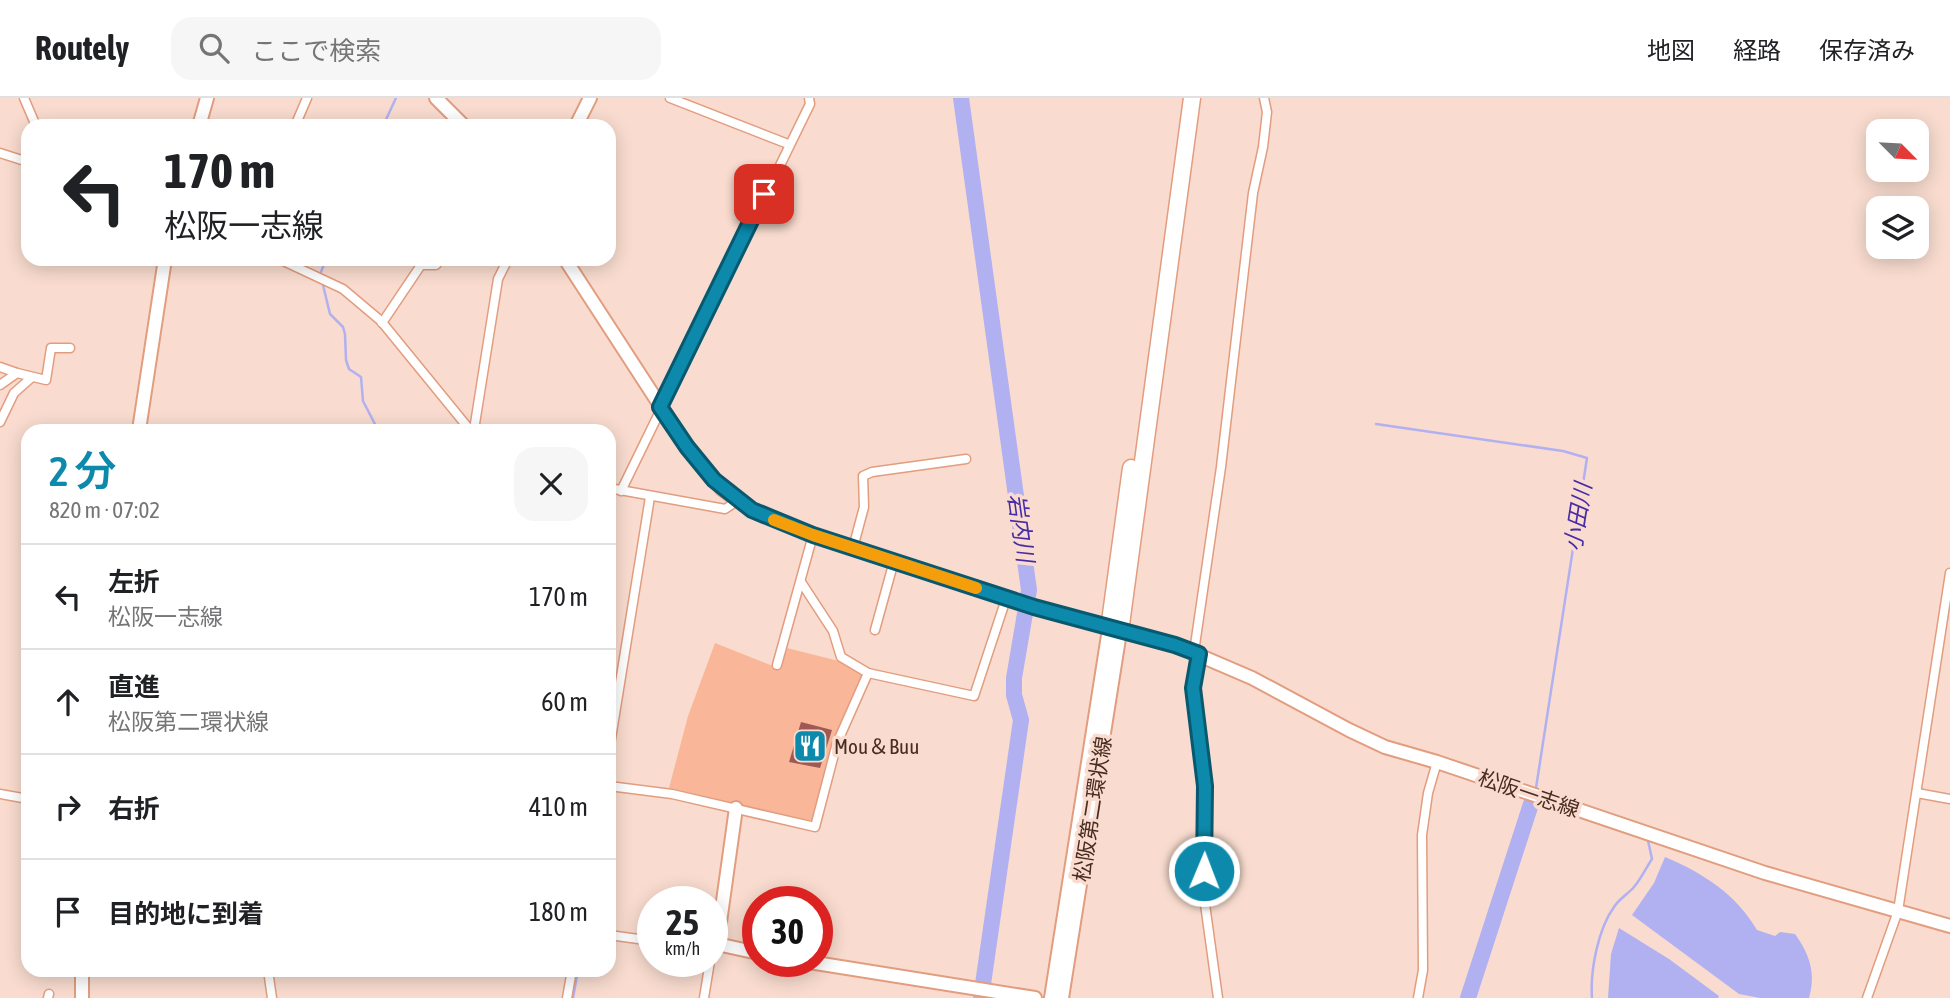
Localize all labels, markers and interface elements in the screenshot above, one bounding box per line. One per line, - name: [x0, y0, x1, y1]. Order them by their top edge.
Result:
- search box: [171, 17, 661, 80]
- text: Routely: [35, 29, 129, 67]
- icon: search: [195, 29, 233, 67]
- text: ここで検索: [251, 36, 381, 66]
- text: 地図: [1647, 37, 1695, 64]
- text: 経路: [1733, 37, 1781, 64]
- text: 保存済み: [1819, 37, 1915, 64]
- north arrow: [1866, 119, 1928, 182]
- map controls: [1866, 119, 1929, 259]
- text: 170 m: [164, 142, 275, 198]
- icon: left: [49, 147, 140, 238]
- pin: [734, 164, 794, 224]
- icon: arrive: [745, 175, 783, 213]
- button: layers: [1866, 196, 1929, 259]
- text: 松阪一志線: [164, 207, 324, 244]
- text: 2 分: [49, 447, 117, 495]
- button: close: [514, 447, 588, 521]
- water label: 小田川: [1560, 478, 1597, 553]
- water label: 岩内川: [1003, 492, 1039, 567]
- text: 820 m · 07:02: [49, 497, 160, 523]
- text: 左折: [108, 567, 160, 597]
- icon: left: [49, 578, 87, 616]
- text: 170 m: [529, 582, 588, 612]
- text: 松阪一志線: [108, 604, 223, 630]
- text: 直進: [108, 672, 160, 702]
- icon: ahead: [49, 683, 87, 721]
- text: 60 m: [541, 687, 588, 717]
- text: 松阪第二環状線: [108, 709, 269, 735]
- restaurant icon: Mou＆Buu: [791, 727, 829, 765]
- place label: Mou＆Buu: [834, 734, 919, 758]
- street label: 松阪第二環状線: [1069, 735, 1115, 883]
- street label: 松阪一志線: [1475, 765, 1583, 821]
- icon: right: [49, 788, 87, 826]
- text: 410 m: [529, 792, 588, 822]
- text: 右折: [108, 794, 160, 824]
- position arrow: [1167, 834, 1241, 908]
- speed limit sign: 30: [742, 886, 833, 977]
- icon: arrive: [49, 893, 87, 931]
- text: 180 m: [529, 897, 588, 927]
- text: 目的地に到着: [108, 899, 264, 929]
- text: 25: [666, 902, 699, 942]
- text: km/h: [665, 938, 700, 959]

